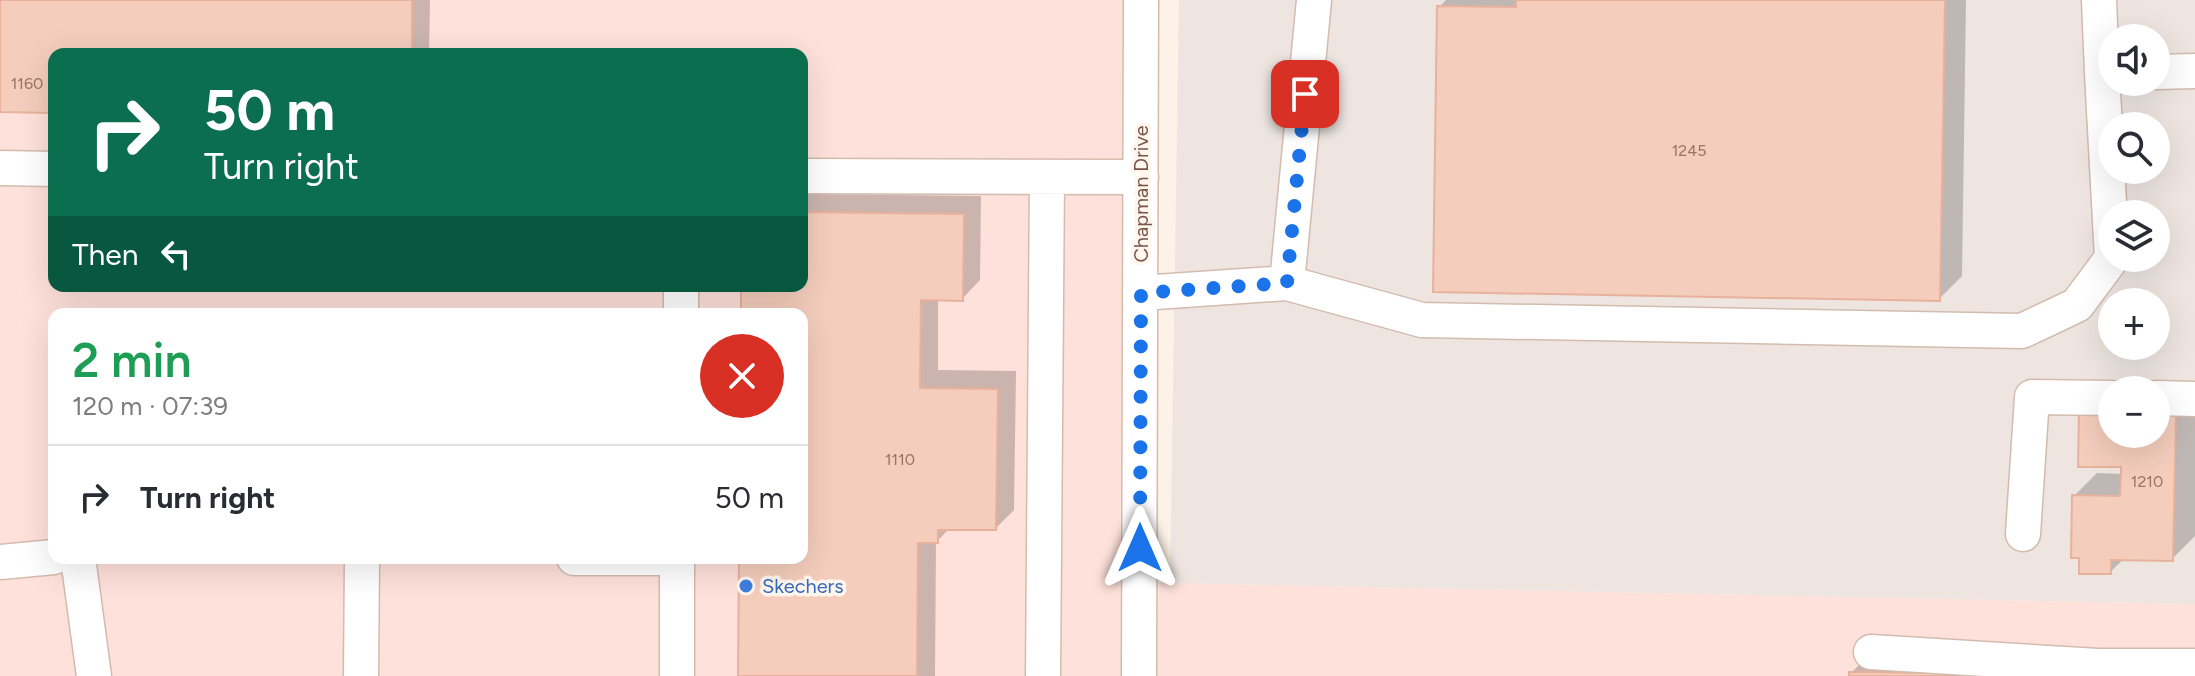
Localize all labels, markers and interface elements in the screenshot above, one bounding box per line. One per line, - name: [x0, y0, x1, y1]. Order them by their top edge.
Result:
- map controls: [2098, 24, 2170, 448]
- button: sound: [2098, 24, 2170, 96]
- pin: [1271, 60, 1339, 128]
- icon: arrive: [1283, 72, 1327, 116]
- house number: 1160: [11, 74, 43, 93]
- text: 50 m: [204, 77, 335, 144]
- icon: right: [72, 80, 176, 184]
- button: search: [2098, 112, 2170, 184]
- street label: Chapman Drive: [1129, 125, 1153, 263]
- house number: 1245: [1672, 141, 1706, 160]
- text: Turn right: [204, 145, 359, 188]
- button: layers: [2098, 200, 2170, 272]
- icon: left: [154, 232, 198, 276]
- text: Then: [72, 236, 138, 273]
- button: +: [2098, 288, 2170, 360]
- text: 2 min: [72, 331, 192, 389]
- button: close: [700, 334, 784, 418]
- button: −: [2098, 376, 2170, 448]
- text: 120 m · 07:39: [72, 390, 228, 422]
- house number: 1110: [885, 450, 915, 469]
- house number: 1210: [2131, 472, 2163, 491]
- icon: right: [72, 475, 116, 519]
- text: Turn right: [140, 479, 275, 516]
- text: 50 m: [715, 479, 784, 516]
- position arrow: [1098, 506, 1182, 590]
- place label: Skechers: [762, 574, 844, 598]
- marker: Skechers: [737, 577, 755, 595]

